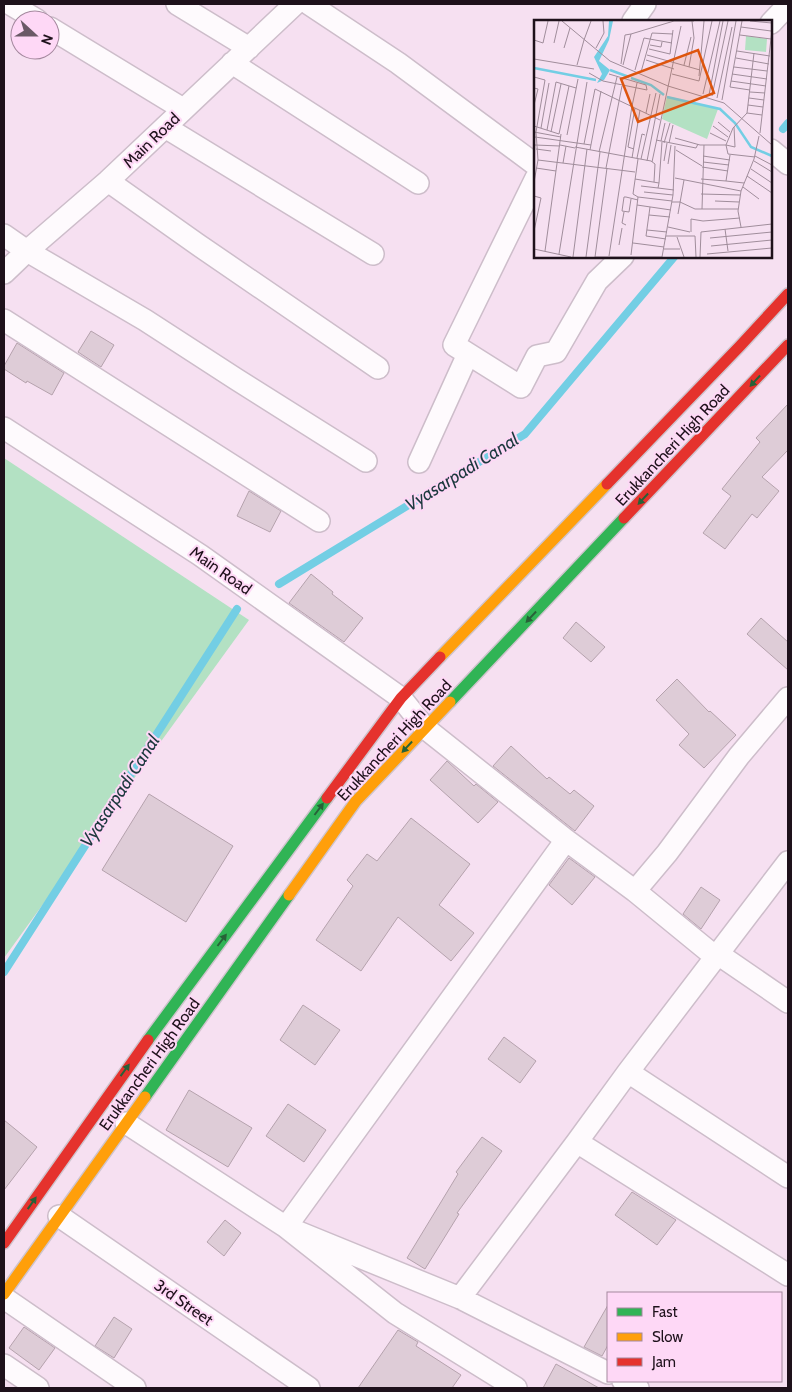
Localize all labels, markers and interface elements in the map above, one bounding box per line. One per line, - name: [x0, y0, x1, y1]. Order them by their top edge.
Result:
- north arrow: [10, 10, 60, 60]
- inset map: [534, 20, 772, 258]
- text: N: [37, 32, 57, 48]
- street label: Main Road: [119, 109, 184, 172]
- one-way arrow: [749, 375, 761, 387]
- street label: Erukkancheri High Road: [611, 381, 733, 510]
- water label: Vyasarpadi Canal: [401, 428, 523, 516]
- one-way arrow: [637, 492, 649, 504]
- street label: Main Road: [186, 542, 255, 599]
- one-way arrow: [525, 610, 537, 622]
- street label: Erukkancheri High Road: [333, 676, 455, 805]
- water label: Vyasarpadi Canal: [75, 730, 165, 851]
- one-way arrow: [401, 741, 413, 753]
- one-way arrow: [314, 802, 324, 816]
- one-way arrow: [217, 933, 227, 947]
- street label: Erukkancheri High Road: [95, 995, 204, 1134]
- one-way arrow: [120, 1063, 130, 1077]
- one-way arrow: [27, 1196, 37, 1210]
- street label: 3rd Street: [151, 1275, 217, 1330]
- legend: [607, 1292, 782, 1382]
- text: Fast: [652, 1303, 677, 1321]
- text: Slow: [652, 1328, 683, 1346]
- text: Jam: [651, 1353, 676, 1371]

